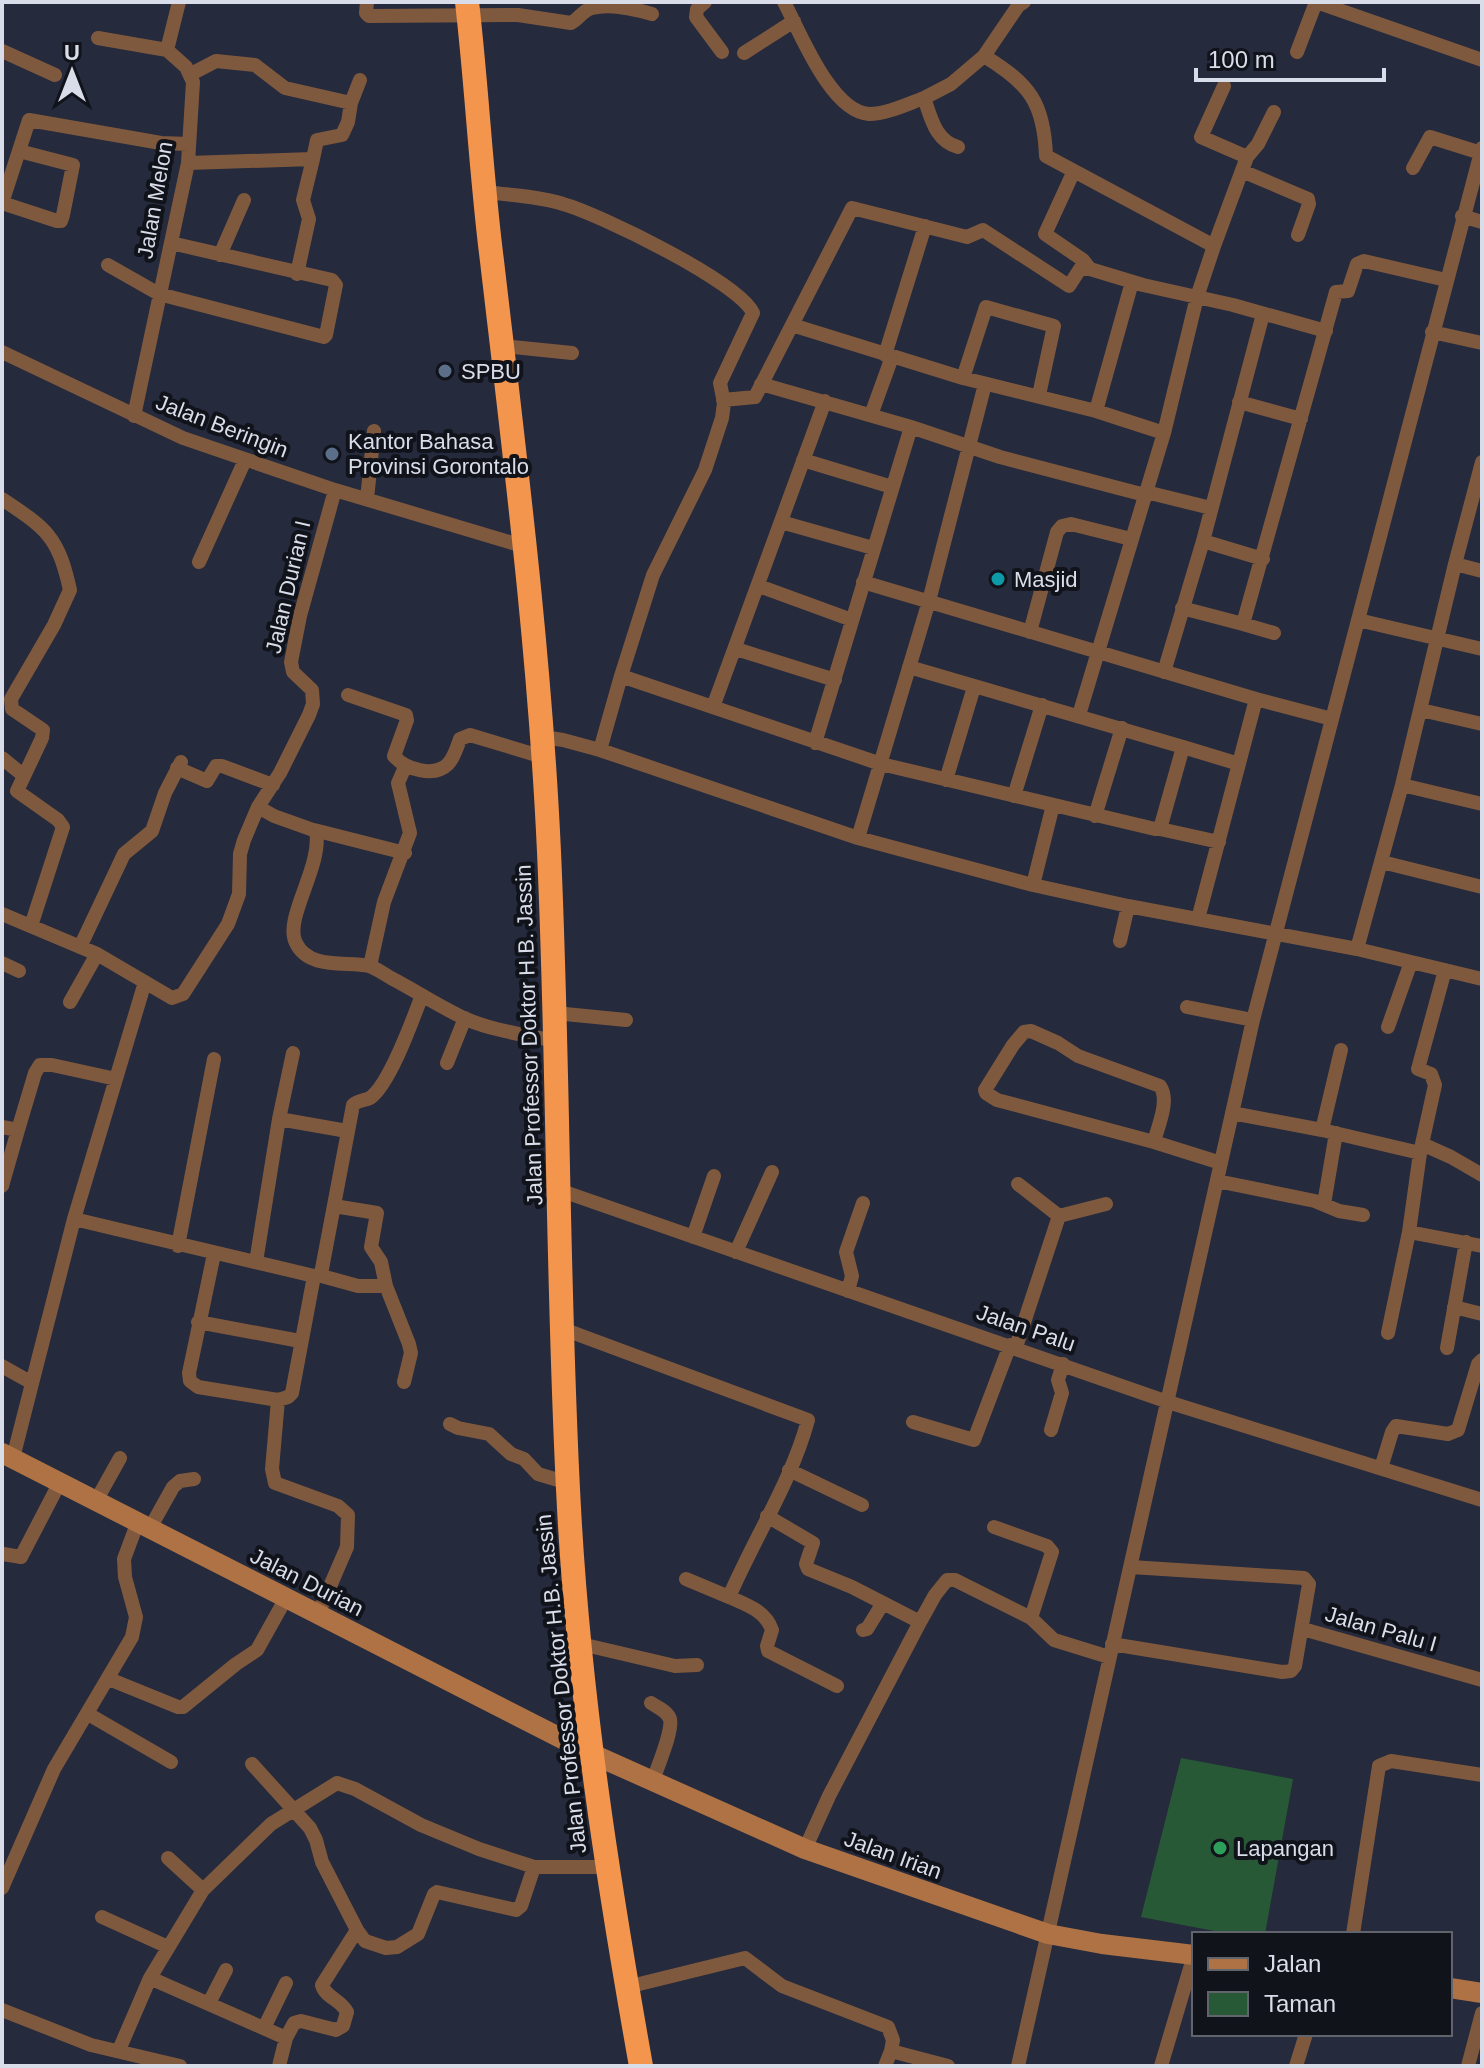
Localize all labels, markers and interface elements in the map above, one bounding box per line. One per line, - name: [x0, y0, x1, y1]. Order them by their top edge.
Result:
- north arrow: [32, 32, 112, 112]
- scale bar: [1196, 32, 1384, 82]
- text: U: [64, 40, 80, 65]
- text: 100 m: [1208, 46, 1275, 73]
- street label: Jalan Melon: [132, 139, 178, 261]
- place label: SPBU: [461, 359, 521, 384]
- marker: SPBU: [436, 362, 454, 380]
- street label: Jalan Beringin: [152, 389, 292, 463]
- place label: Kantor Bahasa Provinsi Gorontalo: [348, 429, 529, 479]
- marker: Kantor Bahasa Provinsi Gorontalo: [323, 445, 341, 463]
- street label: Jalan Durian I: [261, 518, 315, 656]
- place label: Masjid: [1014, 567, 1078, 592]
- marker: Masjid: [989, 570, 1007, 588]
- street label: Jalan Professor Doktor H.B. Jassin: [511, 864, 547, 1206]
- street label: Jalan Palu: [973, 1299, 1079, 1357]
- street label: Jalan Professor Doktor H.B. Jassin: [531, 1513, 591, 1855]
- street label: Jalan Durian: [246, 1543, 368, 1621]
- street label: Jalan Palu I: [1322, 1601, 1440, 1657]
- street label: Jalan Irian: [841, 1826, 945, 1884]
- place label: Lapangan: [1236, 1836, 1334, 1861]
- marker: Lapangan: [1211, 1839, 1229, 1857]
- legend: [1192, 1932, 1452, 2036]
- text: Jalan: [1264, 1950, 1321, 1977]
- text: Taman: [1264, 1990, 1336, 2017]

